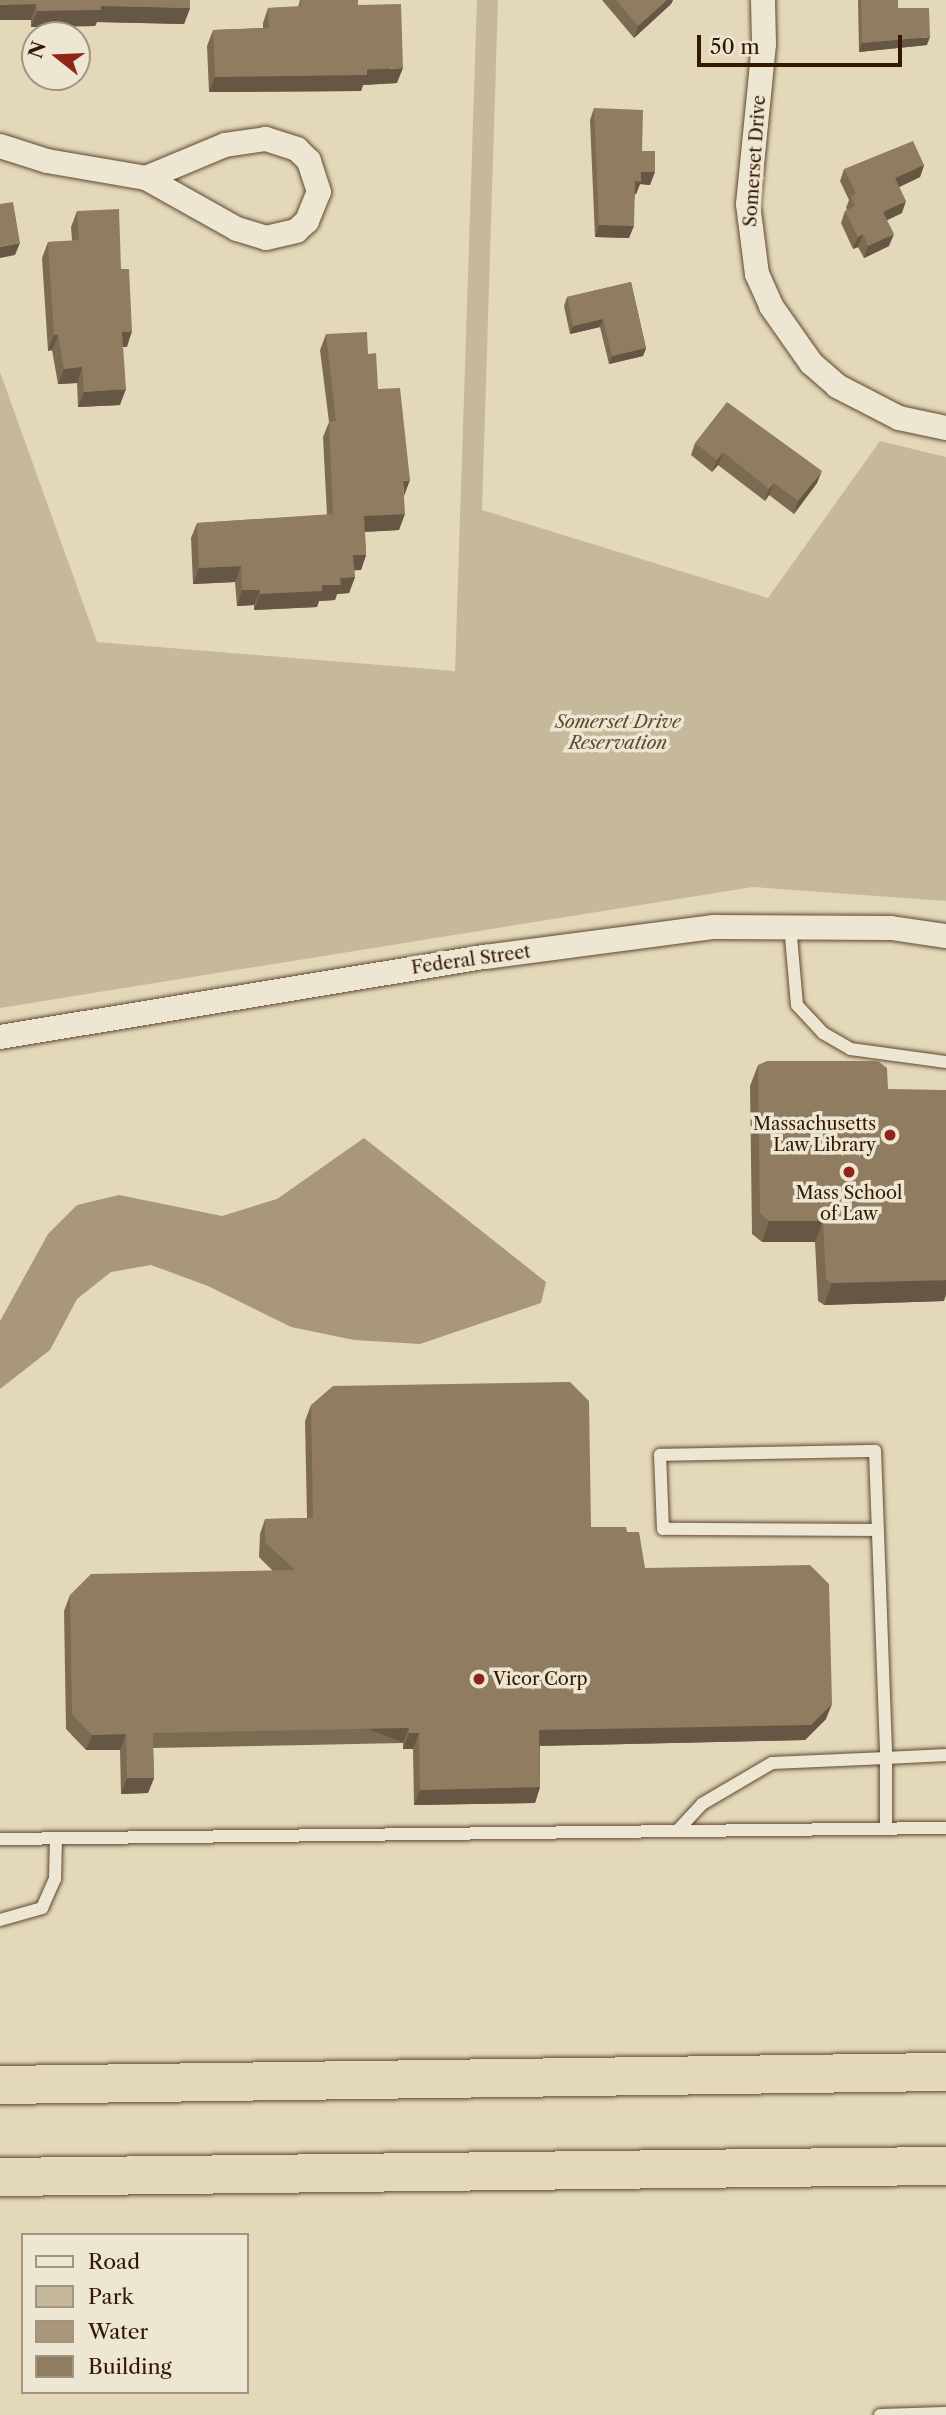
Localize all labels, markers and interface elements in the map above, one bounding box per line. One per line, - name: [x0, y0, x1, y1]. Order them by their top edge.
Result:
- north arrow: [21, 21, 91, 91]
- scale bar: [701, 21, 906, 65]
- text: 50 m: [710, 34, 760, 59]
- text: N: [24, 39, 51, 61]
- street label: Somerset Drive: [740, 94, 770, 228]
- park label: Somerset Drive Reservation: [555, 712, 681, 754]
- street label: Federal Street: [410, 941, 532, 979]
- place label: Massachusetts Law Library: [753, 1114, 876, 1156]
- marker: Massachusetts Law Library: [882, 1127, 898, 1143]
- marker: Mass School of Law: [841, 1164, 857, 1180]
- place label: Mass School of Law: [796, 1183, 902, 1226]
- place label: Vicor Corp: [493, 1668, 588, 1690]
- marker: Vicor Corp: [471, 1671, 487, 1687]
- legend: [21, 2233, 248, 2394]
- text: Road: [88, 2249, 140, 2274]
- text: Park: [88, 2284, 134, 2309]
- text: Water: [88, 2319, 148, 2344]
- text: Building: [88, 2354, 172, 2379]

